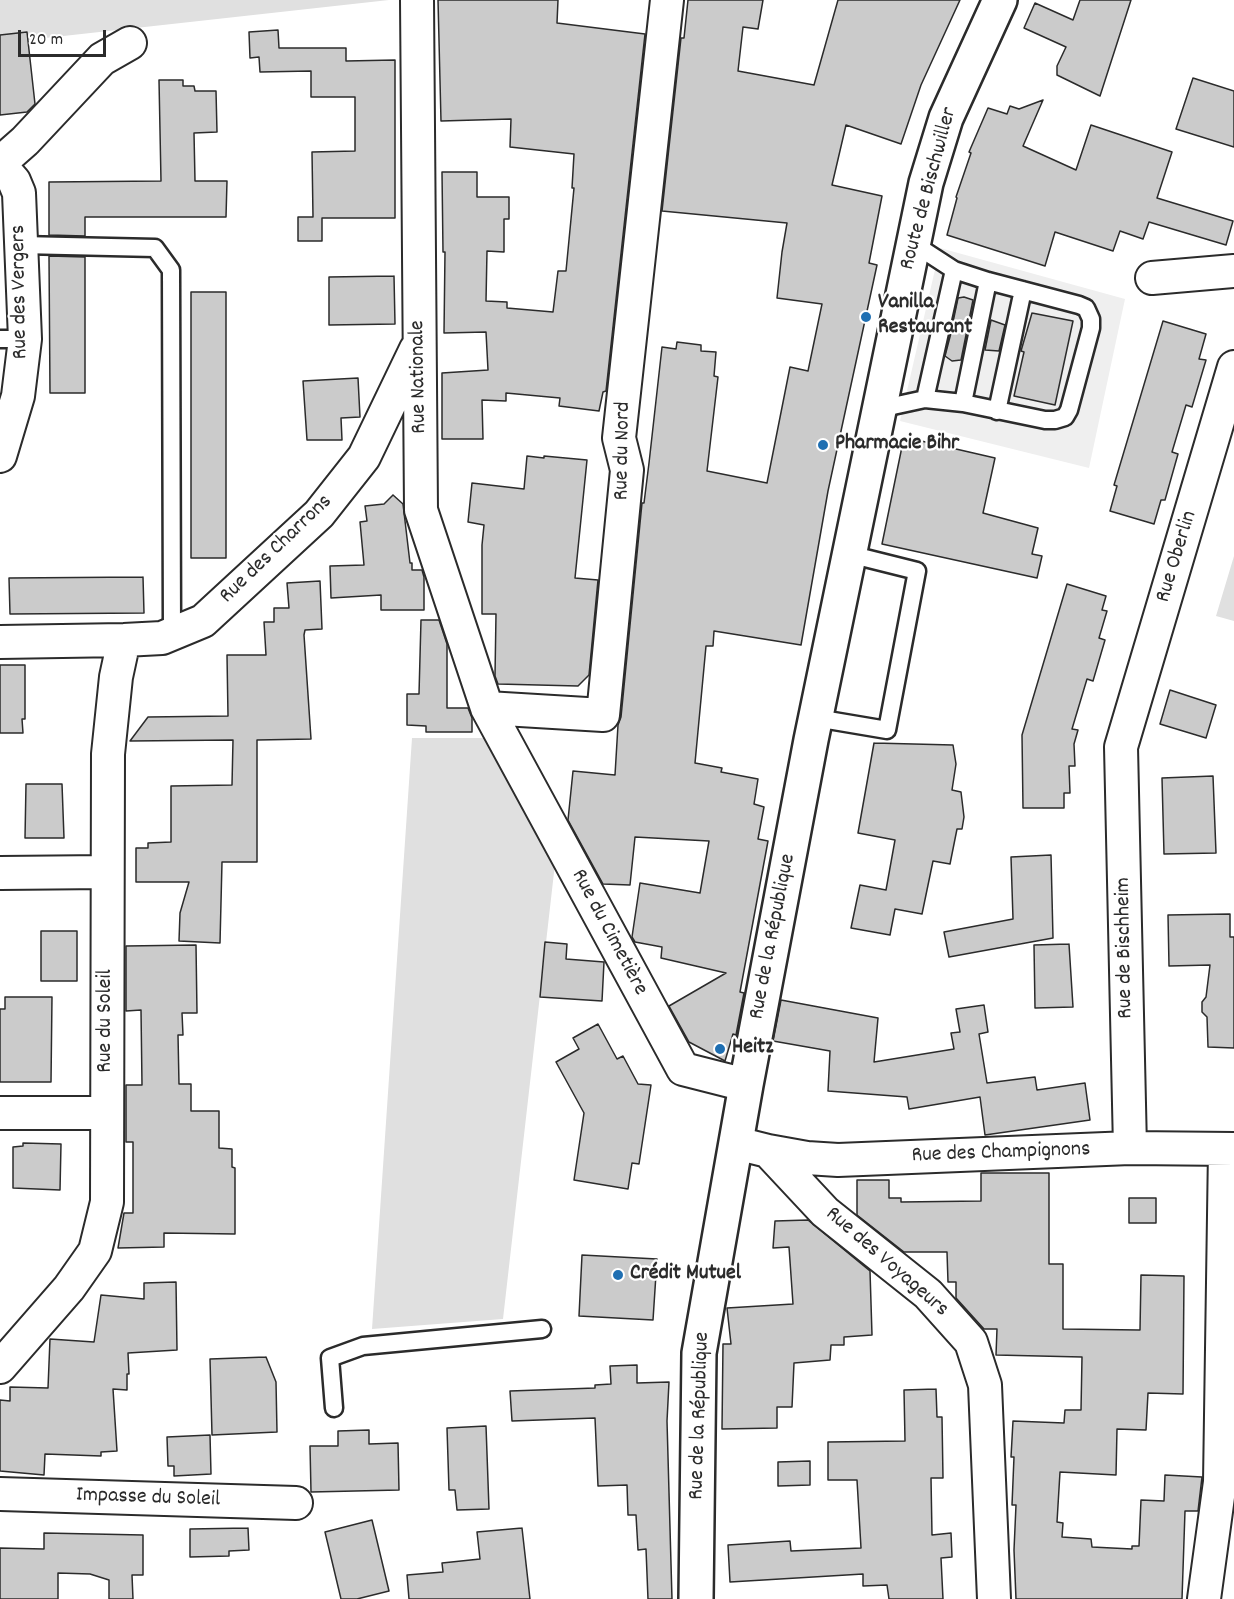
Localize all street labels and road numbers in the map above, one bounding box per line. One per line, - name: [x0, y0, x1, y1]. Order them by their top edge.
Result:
- street label: Route de Bischwiller: [896, 105, 964, 273]
- street label: Rue des Vergers: [7, 225, 35, 359]
- street label: Rue Nationale: [406, 320, 434, 434]
- street label: Rue du Nord: [610, 401, 638, 501]
- street label: Rue des Charrons: [215, 490, 339, 610]
- street label: Rue Oberlin: [1152, 508, 1204, 606]
- street label: Rue de la République: [745, 852, 803, 1022]
- street label: Rue du Cimetière: [564, 865, 652, 1001]
- street label: Rue de Bischheim: [1112, 877, 1140, 1019]
- street label: Rue du Soleil: [94, 969, 120, 1073]
- street label: Rue des Champignons: [911, 1138, 1091, 1170]
- street label: Rue des Voyageurs: [819, 1202, 953, 1324]
- street label: Rue de la République: [685, 1332, 717, 1500]
- street label: Impasse du Soleil: [76, 1483, 220, 1515]

